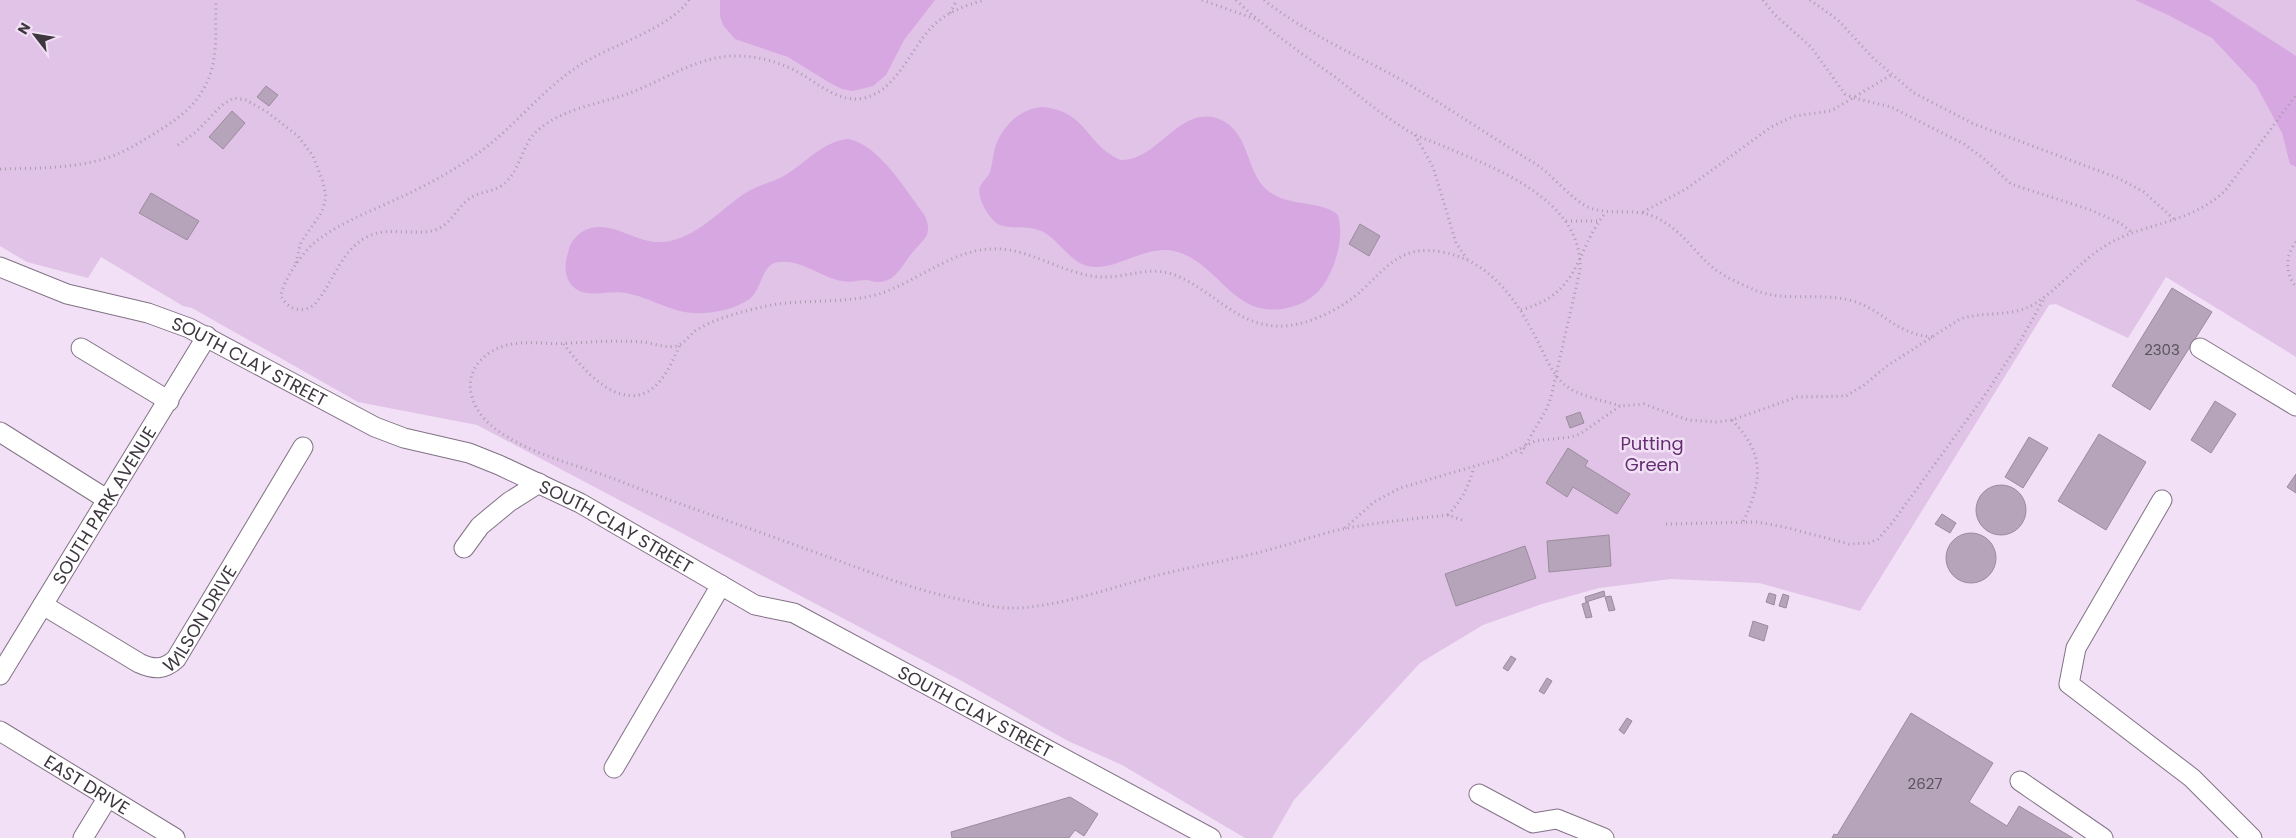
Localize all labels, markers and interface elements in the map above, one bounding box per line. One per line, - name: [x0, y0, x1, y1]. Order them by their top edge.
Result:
- north arrow: [10, 10, 60, 60]
- text: N: [13, 19, 35, 38]
- street label: SOUTH CLAY STREET: [168, 310, 332, 412]
- house number: 2303: [2144, 339, 2180, 360]
- street label: SOUTH PARK AVENUE: [46, 422, 161, 589]
- park label: Putting Green: [1620, 431, 1684, 477]
- street label: SOUTH CLAY STREET: [535, 473, 698, 579]
- street label: WILSON DRIVE: [157, 560, 242, 678]
- street label: SOUTH CLAY STREET: [894, 659, 1058, 763]
- street label: EAST DRIVE: [40, 748, 135, 820]
- house number: 2627: [1908, 773, 1942, 794]

